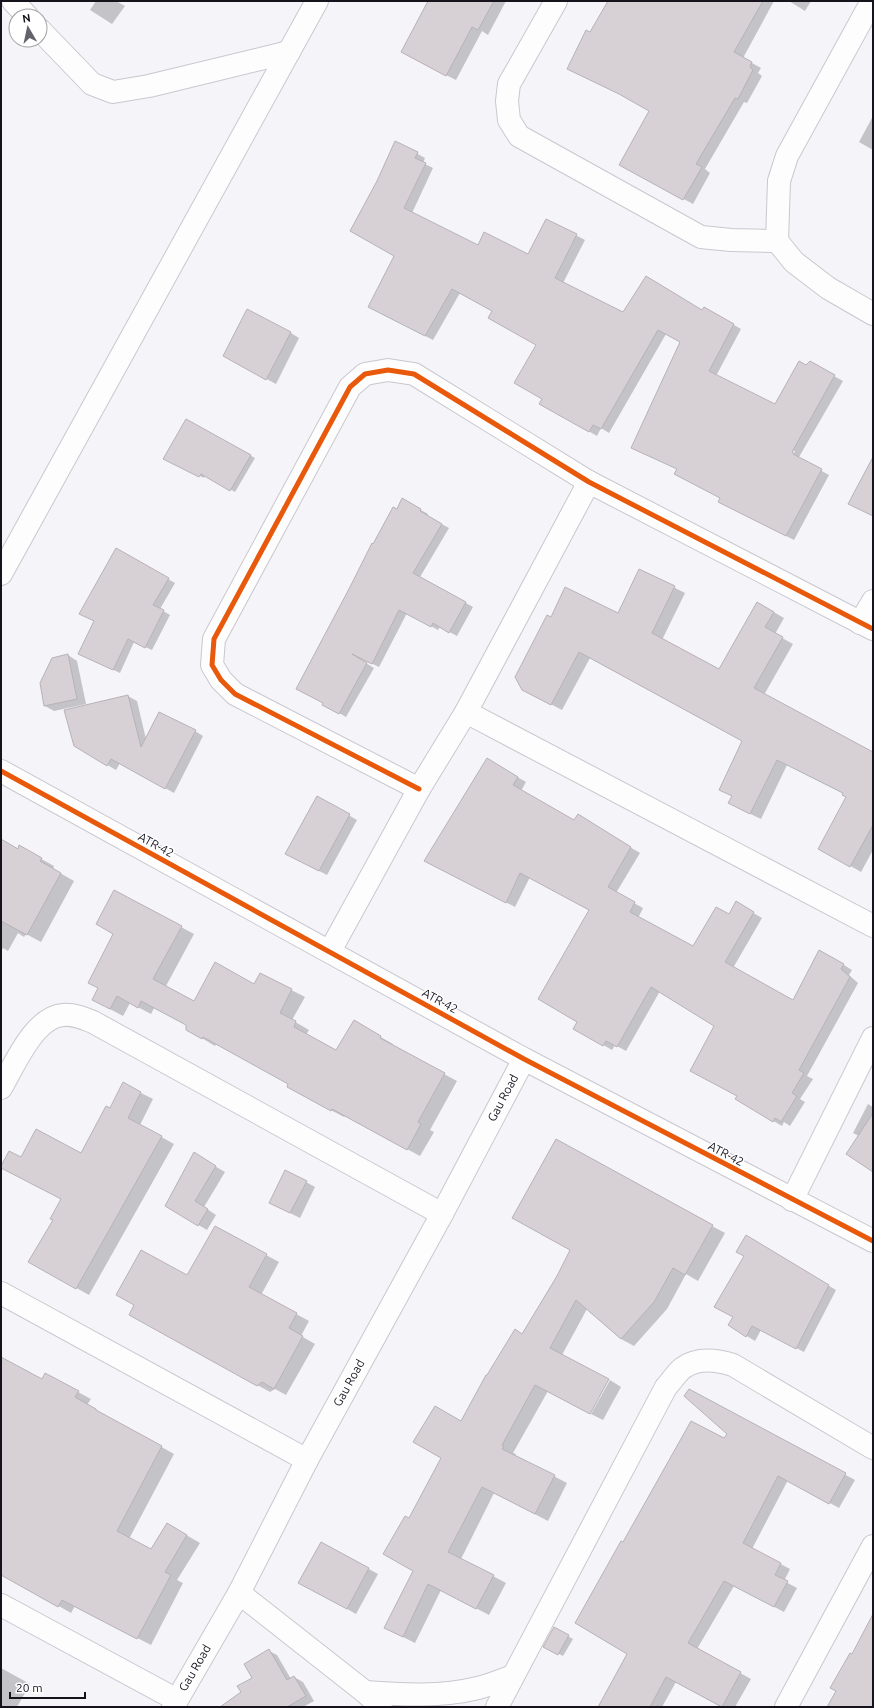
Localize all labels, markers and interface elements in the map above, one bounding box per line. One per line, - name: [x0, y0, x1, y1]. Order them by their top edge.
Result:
- north arrow: [8, 8, 48, 48]
- text: N: [21, 12, 31, 25]
- street label: ATR-42: [136, 830, 176, 860]
- street label: ATR-42: [420, 986, 460, 1016]
- street label: Gau Road: [485, 1072, 520, 1124]
- street label: ATR-42: [706, 1139, 746, 1168]
- street label: Gau Road: [330, 1357, 367, 1408]
- street label: Gau Road: [176, 1642, 213, 1693]
- scale bar: [10, 1674, 85, 1700]
- text: 20 m: [16, 1681, 43, 1694]

